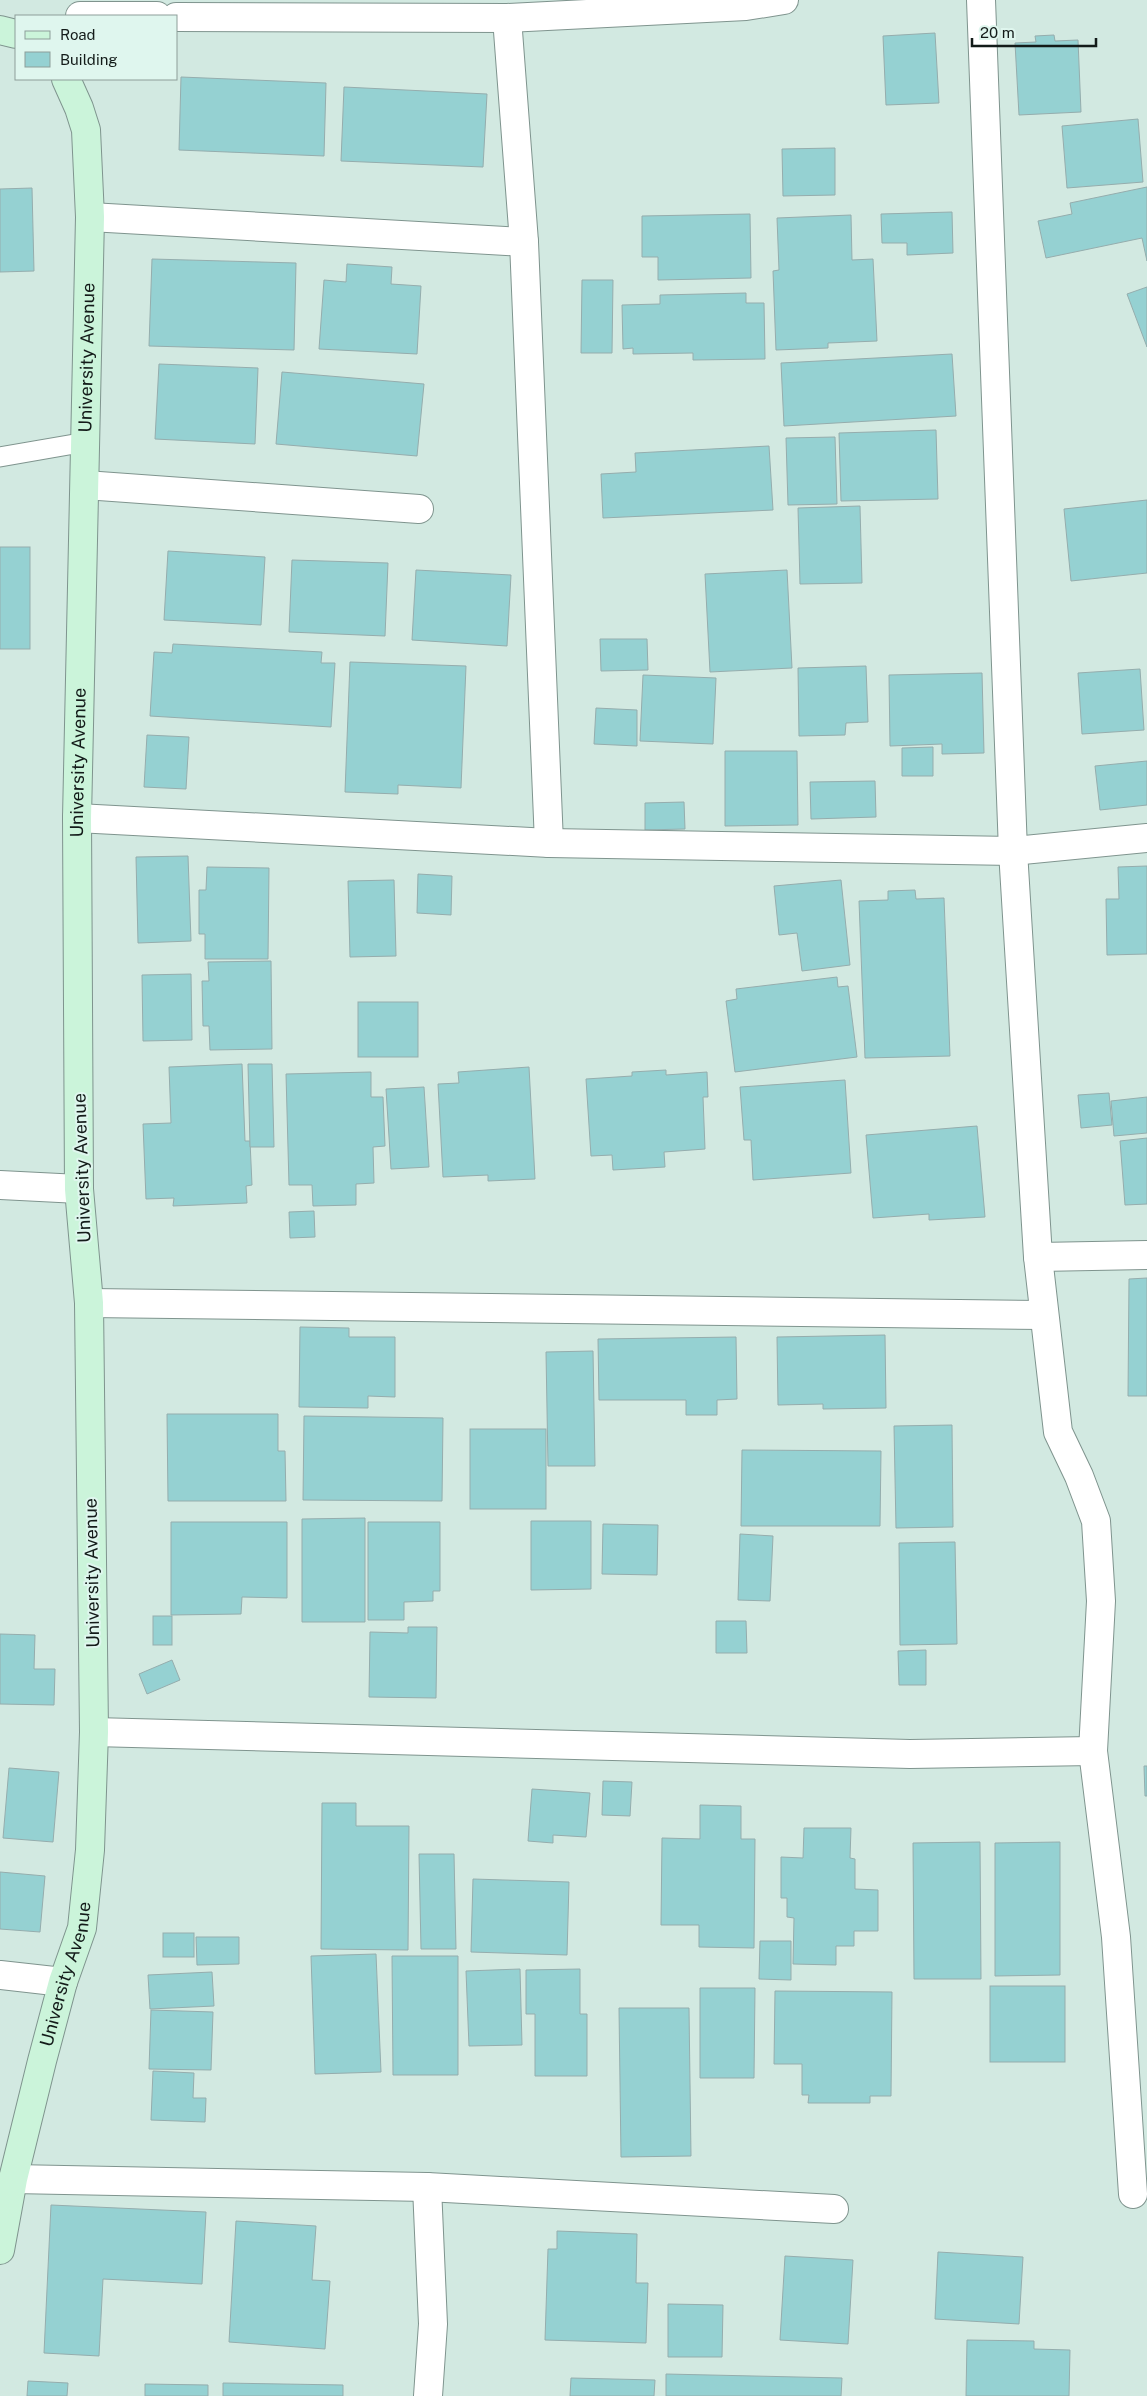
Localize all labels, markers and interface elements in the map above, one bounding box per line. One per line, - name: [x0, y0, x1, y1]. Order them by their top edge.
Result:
- legend: [15, 15, 178, 80]
- scale bar: [972, 15, 1096, 47]
- text: 20 m: [980, 24, 1015, 41]
- text: Road: [60, 26, 96, 43]
- text: Building: [60, 51, 118, 68]
- street label: University Avenue: [74, 283, 99, 433]
- street label: University Avenue: [66, 687, 90, 838]
- street label: University Avenue: [68, 1093, 95, 1243]
- street label: University Avenue: [80, 1498, 103, 1648]
- street label: University Avenue: [35, 1901, 95, 2049]

